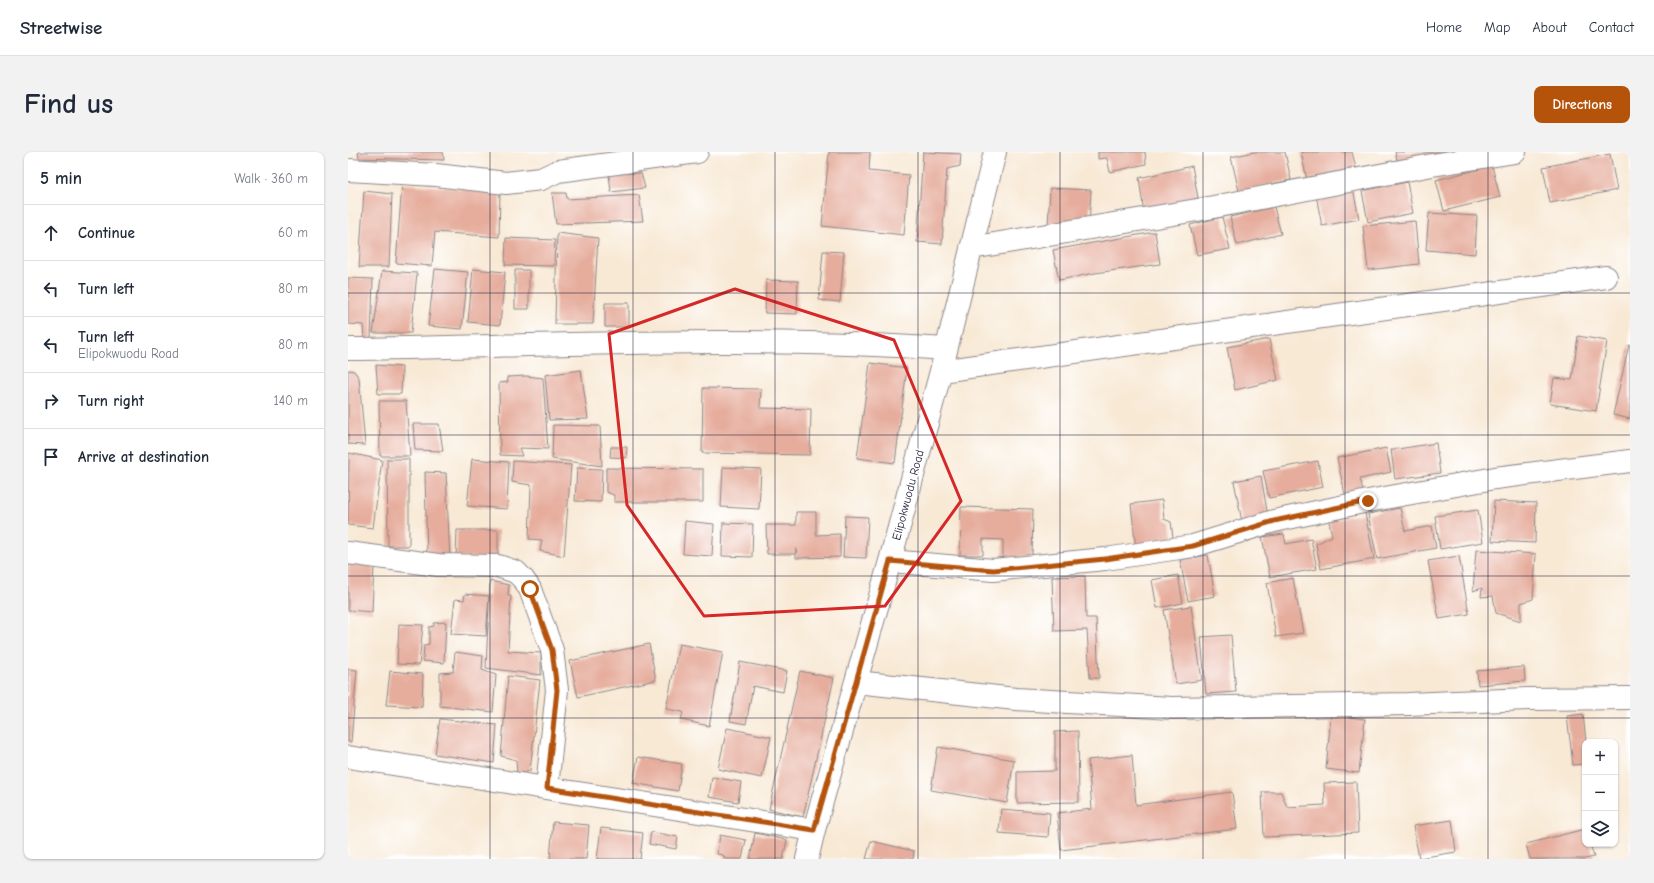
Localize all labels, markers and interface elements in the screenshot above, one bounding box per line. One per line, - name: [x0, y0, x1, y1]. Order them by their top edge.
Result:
- text: Streetwise: [20, 17, 102, 39]
- text: Home: [1426, 19, 1462, 36]
- text: Map: [1484, 19, 1510, 36]
- text: About: [1532, 19, 1567, 36]
- text: Contact: [1589, 19, 1634, 36]
- button: Directions: [1534, 86, 1630, 123]
- text: Find us: [24, 88, 113, 120]
- text: 5 min: [40, 169, 82, 188]
- text: Walk · 360 m: [234, 171, 308, 186]
- icon: ahead: [40, 222, 62, 244]
- text: Continue: [78, 224, 135, 242]
- text: 60 m: [278, 225, 308, 240]
- icon: left: [40, 278, 62, 300]
- text: Turn left: [78, 280, 134, 298]
- text: 80 m: [278, 281, 308, 296]
- text: Turn left: [78, 328, 134, 346]
- icon: left: [40, 334, 62, 356]
- text: 80 m: [278, 337, 308, 352]
- text: Elipokwuodu Road: [78, 346, 179, 361]
- icon: right: [40, 390, 62, 412]
- text: Turn right: [78, 392, 144, 410]
- text: 140 m: [274, 393, 308, 408]
- icon: arrive: [40, 446, 62, 468]
- text: Arrive at destination: [78, 448, 209, 466]
- street label: Elipokwuodu Road: [889, 448, 927, 542]
- route end: [1359, 492, 1377, 510]
- route start: [521, 580, 539, 598]
- map controls: [1582, 739, 1618, 847]
- button: +: [1582, 739, 1618, 775]
- button: −: [1582, 775, 1618, 811]
- button: layers: [1582, 811, 1618, 847]

